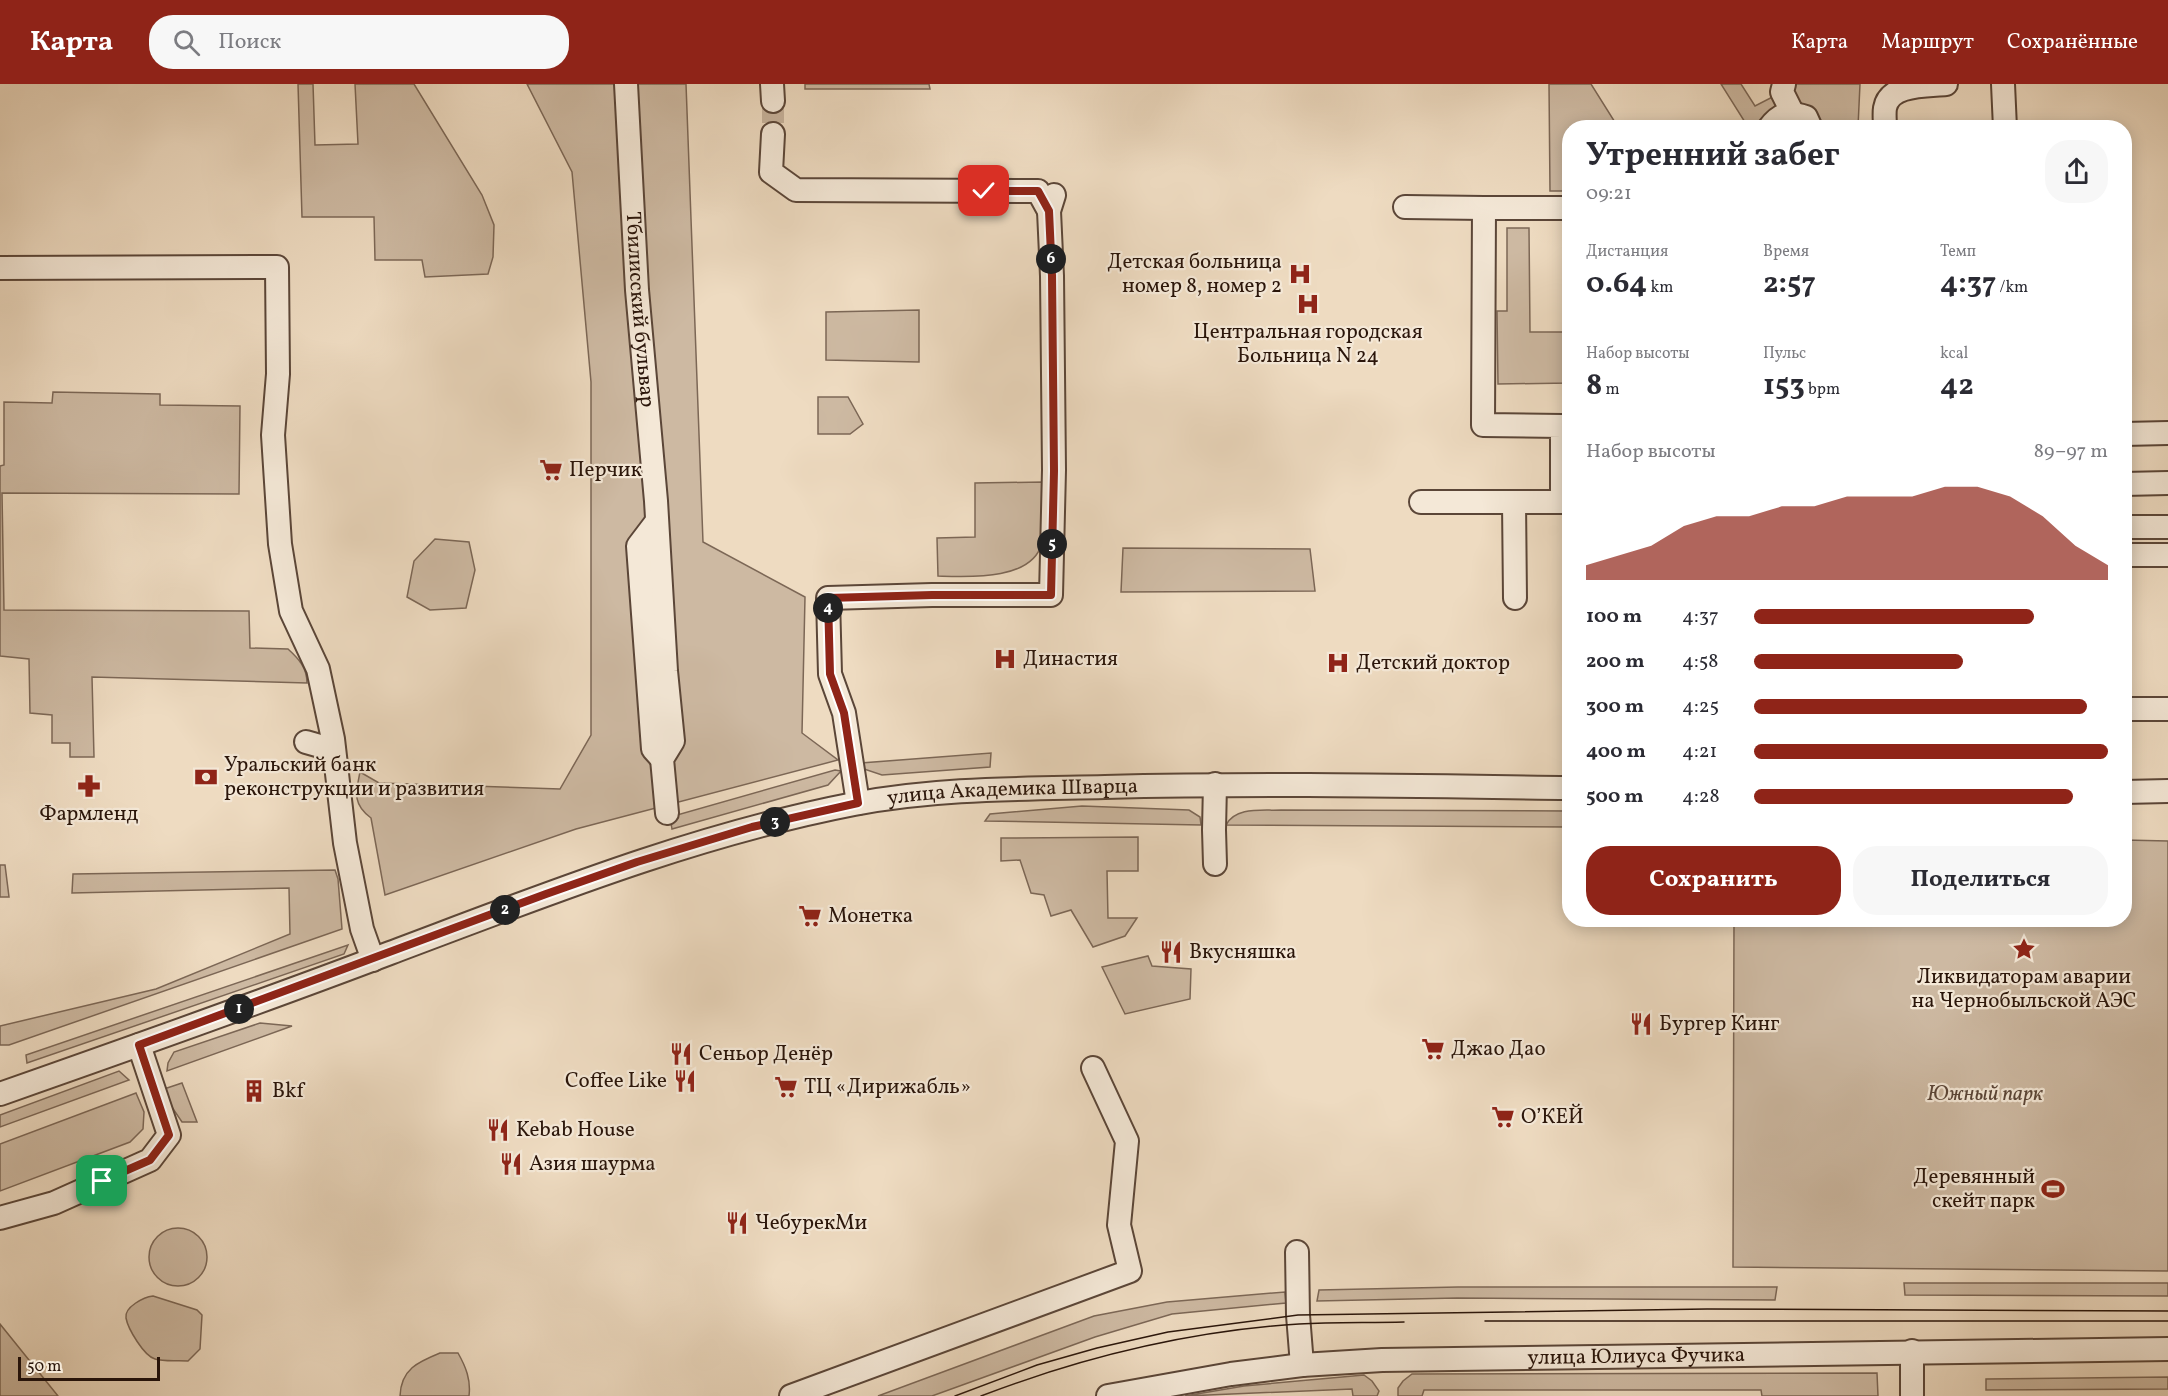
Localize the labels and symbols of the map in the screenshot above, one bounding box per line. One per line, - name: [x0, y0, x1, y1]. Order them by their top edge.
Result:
- pin: [958, 165, 1009, 216]
- street label: Тбилисский бульвар: [618, 211, 662, 409]
- pin: 6: [1036, 244, 1066, 274]
- place label: Детская больница номер 8, номер 2: [1107, 248, 1282, 301]
- hospital icon: Детская больница номер 8, номер 2: [1287, 261, 1313, 287]
- hospital icon: Центральная городская Больница N 24: [1295, 291, 1321, 317]
- place label: Центральная городская Больница N 24: [1193, 318, 1423, 371]
- place label: Перчик: [569, 456, 642, 485]
- supermarket icon: Перчик: [538, 457, 564, 483]
- pin: 5: [1037, 529, 1067, 559]
- pin: 4: [813, 593, 843, 623]
- place label: Династия: [1023, 645, 1118, 674]
- hospital icon: Династия: [992, 646, 1018, 672]
- place label: Детский доктор: [1356, 649, 1510, 678]
- hospital icon: Детский доктор: [1325, 650, 1351, 676]
- place label: Уральский банк реконструкции и развития: [224, 751, 484, 804]
- bank icon: Уральский банк реконструкции и развития: [193, 764, 219, 790]
- street label: улица Академика Шварца: [885, 772, 1138, 813]
- pharmacy icon: Фармленд: [76, 773, 102, 799]
- place label: Фармленд: [40, 800, 139, 829]
- pin: 3: [760, 807, 790, 837]
- pin: 2: [490, 895, 520, 925]
- place label: Монетка: [828, 902, 913, 931]
- supermarket icon: Монетка: [797, 903, 823, 929]
- place icon: Ликвидаторам аварии на Чернобыльской АЭС: [2011, 936, 2037, 962]
- place label: Вкусняшка: [1189, 938, 1297, 967]
- restaurant icon: Вкусняшка: [1158, 939, 1184, 965]
- place label: Ликвидаторам аварии на Чернобыльской АЭС: [1911, 963, 2137, 1016]
- pin: 1: [224, 994, 254, 1024]
- place label: Бургер Кинг: [1659, 1010, 1779, 1039]
- restaurant icon: Бургер Кинг: [1628, 1011, 1654, 1037]
- place label: Джао Дао: [1451, 1035, 1546, 1064]
- supermarket icon: Джао Дао: [1420, 1036, 1446, 1062]
- place label: Сеньор Денёр: [699, 1040, 833, 1069]
- restaurant icon: Сеньор Денёр: [668, 1041, 694, 1067]
- place label: Coffee Like: [565, 1067, 667, 1096]
- restaurant icon: Coffee Like: [672, 1068, 698, 1094]
- place label: ТЦ «Дирижабль»: [804, 1073, 971, 1102]
- supermarket icon: ТЦ «Дирижабль»: [773, 1074, 799, 1100]
- place label: Bkf: [272, 1077, 306, 1106]
- building icon: Bkf: [241, 1078, 267, 1104]
- park label: Южный парк: [1927, 1080, 2044, 1109]
- place label: О’КЕЙ: [1521, 1103, 1584, 1132]
- supermarket icon: О’КЕЙ: [1490, 1104, 1516, 1130]
- place label: Kebab House: [516, 1116, 635, 1145]
- restaurant icon: Kebab House: [485, 1117, 511, 1143]
- place label: Азия шаурма: [529, 1150, 656, 1179]
- restaurant icon: Азия шаурма: [498, 1151, 524, 1177]
- pin: [76, 1155, 127, 1206]
- place label: Деревянный скейт парк: [1913, 1163, 2035, 1216]
- sports icon: Деревянный скейт парк: [2040, 1176, 2066, 1202]
- place label: ЧебурекМи: [755, 1209, 868, 1238]
- restaurant icon: ЧебурекМи: [724, 1210, 750, 1236]
- street label: улица Юлиуса Фучика: [1527, 1340, 1745, 1372]
- scale bar: [18, 1354, 160, 1382]

